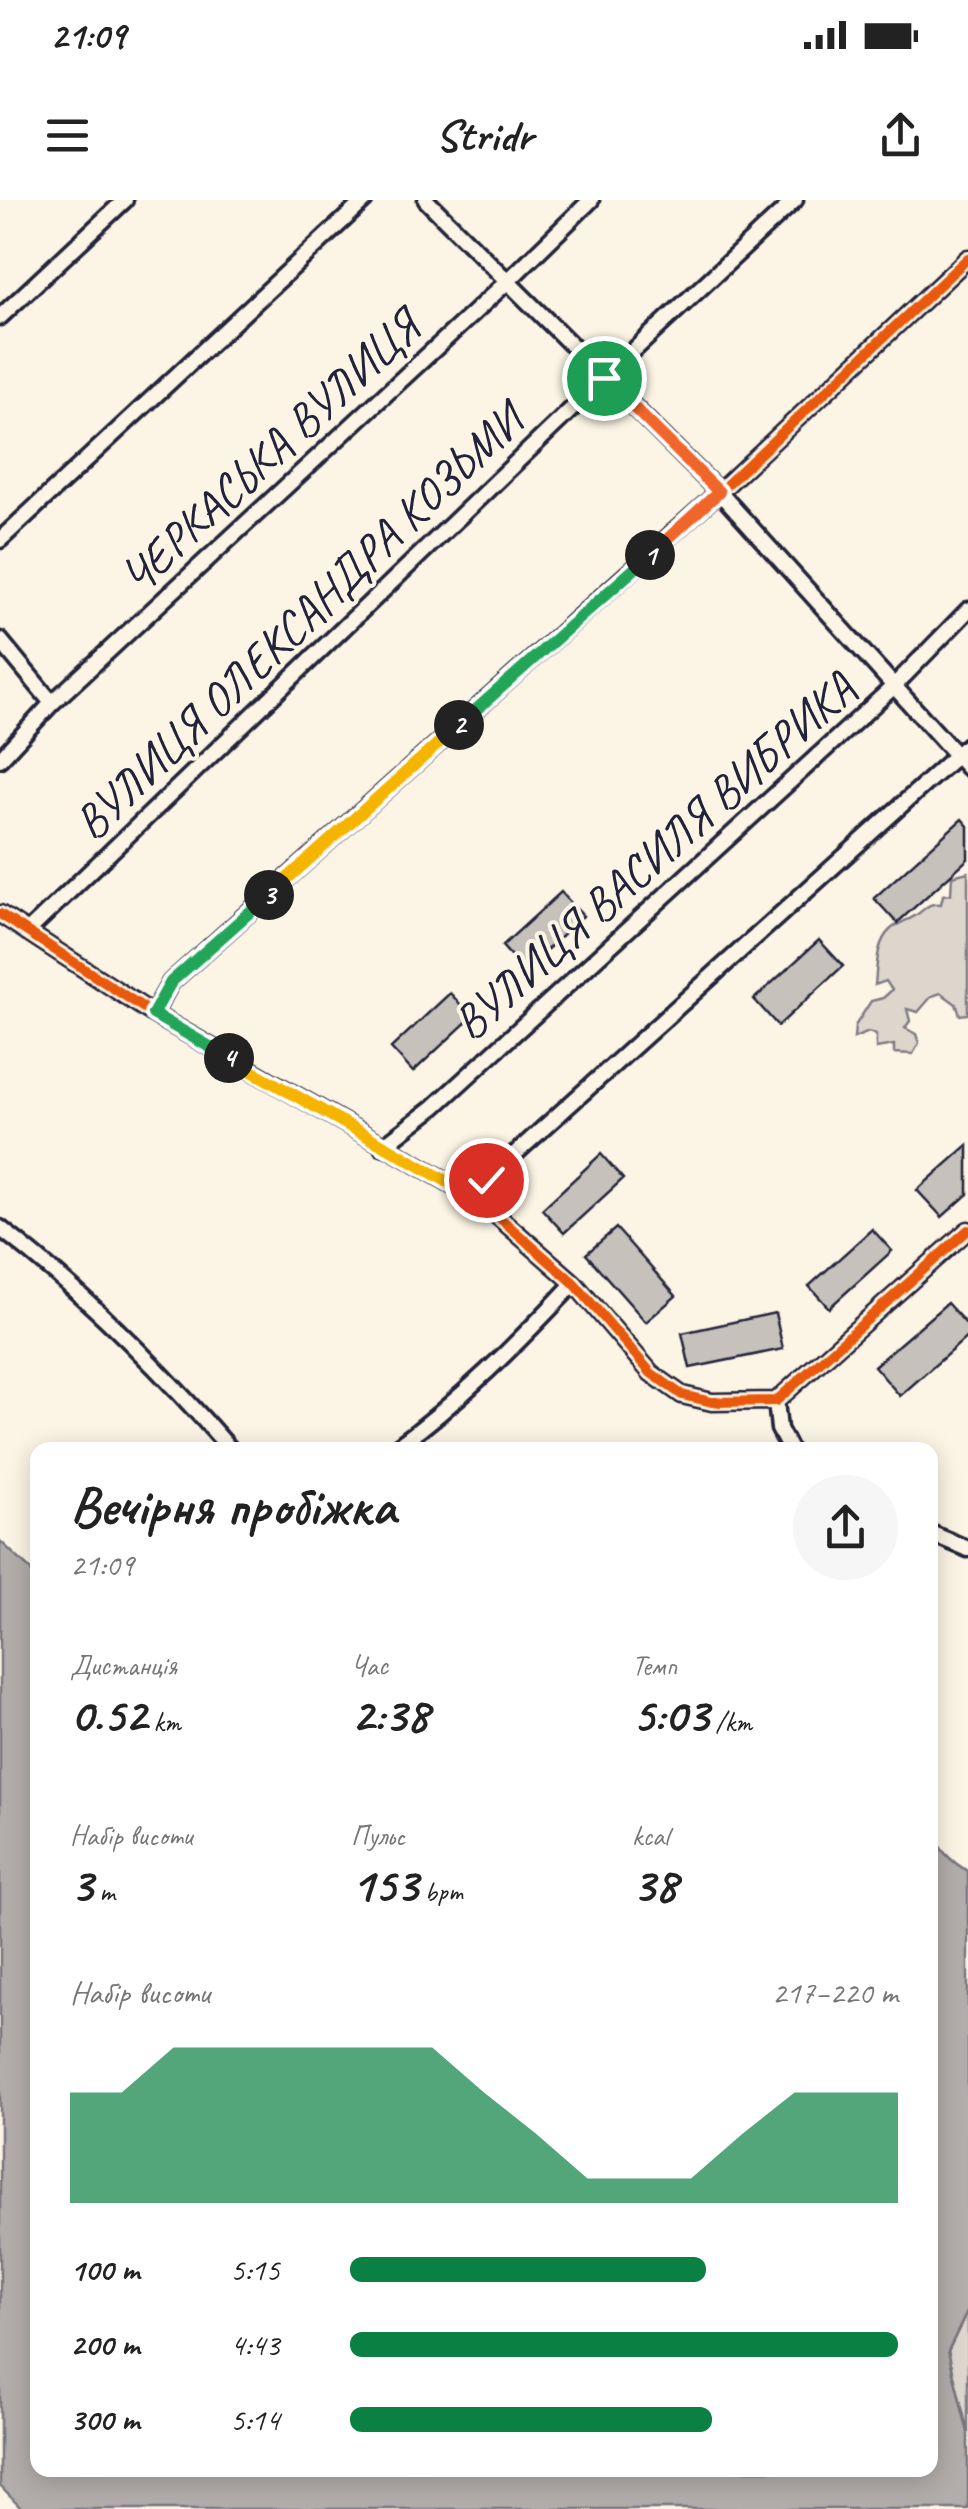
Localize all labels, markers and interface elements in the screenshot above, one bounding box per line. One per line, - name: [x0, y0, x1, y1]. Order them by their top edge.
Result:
- text: 21:09: [50, 12, 125, 59]
- text: Stridr: [435, 107, 533, 164]
- icon: menu: [40, 108, 95, 163]
- icon: share: [873, 108, 928, 163]
- street label: ЧЕРКАСЬКА ВУЛИЦЯ: [107, 293, 437, 606]
- pin: [562, 336, 647, 421]
- icon: arrive: [577, 351, 632, 406]
- street label: ВУЛИЦЯ ОЛЕКСАНДРА КОЗЬМИ: [61, 386, 540, 852]
- pin: 1: [625, 530, 675, 580]
- text: 1: [644, 537, 656, 572]
- street label: ВУЛИЦЯ ВАСИЛЯ ВИБРИКА: [440, 658, 868, 1052]
- pin: 2: [434, 700, 484, 750]
- text: 2: [453, 707, 465, 742]
- pin: 3: [244, 870, 294, 920]
- text: 3: [263, 877, 275, 912]
- pin: 4: [204, 1033, 254, 1083]
- text: 4: [223, 1040, 235, 1075]
- pin: [444, 1138, 529, 1223]
- icon: check: [459, 1153, 514, 1208]
- text: Вечірня пробіжка: [70, 1471, 395, 1541]
- button: share: [793, 1475, 898, 1580]
- text: 21:09: [70, 1544, 134, 1585]
- text: Дистанція: [70, 1648, 177, 1683]
- text: Час: [351, 1648, 388, 1683]
- text: Темп: [632, 1648, 677, 1683]
- text: 0.52: [70, 1683, 147, 1746]
- text: 2:38: [351, 1683, 428, 1746]
- text: 5:03: [632, 1683, 709, 1746]
- text: km: [147, 1704, 181, 1739]
- text: /km: [709, 1704, 752, 1739]
- text: Набір висоти: [70, 1818, 192, 1853]
- text: Пульс: [351, 1818, 405, 1853]
- text: kcal: [632, 1818, 669, 1853]
- text: 3: [70, 1853, 93, 1916]
- text: 153: [351, 1853, 418, 1916]
- text: 38: [632, 1853, 677, 1916]
- text: m: [93, 1874, 115, 1909]
- text: bpm: [418, 1874, 463, 1909]
- text: Набір висоти: [70, 1972, 210, 2013]
- text: 217–220 m: [772, 1972, 898, 2013]
- text: 100 m: [70, 2249, 139, 2290]
- text: 5:15: [230, 2249, 280, 2290]
- text: 200 m: [70, 2324, 139, 2365]
- text: 4:43: [230, 2324, 280, 2365]
- text: 300 m: [70, 2399, 139, 2440]
- text: 5:14: [230, 2399, 280, 2440]

